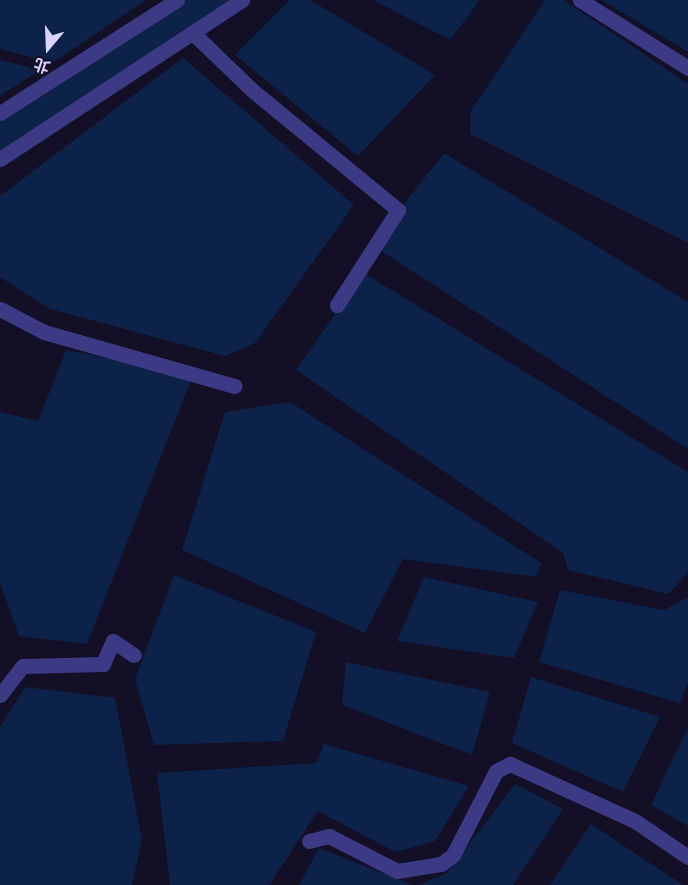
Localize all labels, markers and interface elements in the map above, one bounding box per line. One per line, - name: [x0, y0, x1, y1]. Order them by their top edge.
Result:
- north arrow: [18, 18, 78, 78]
- text: 北: [31, 53, 53, 78]

